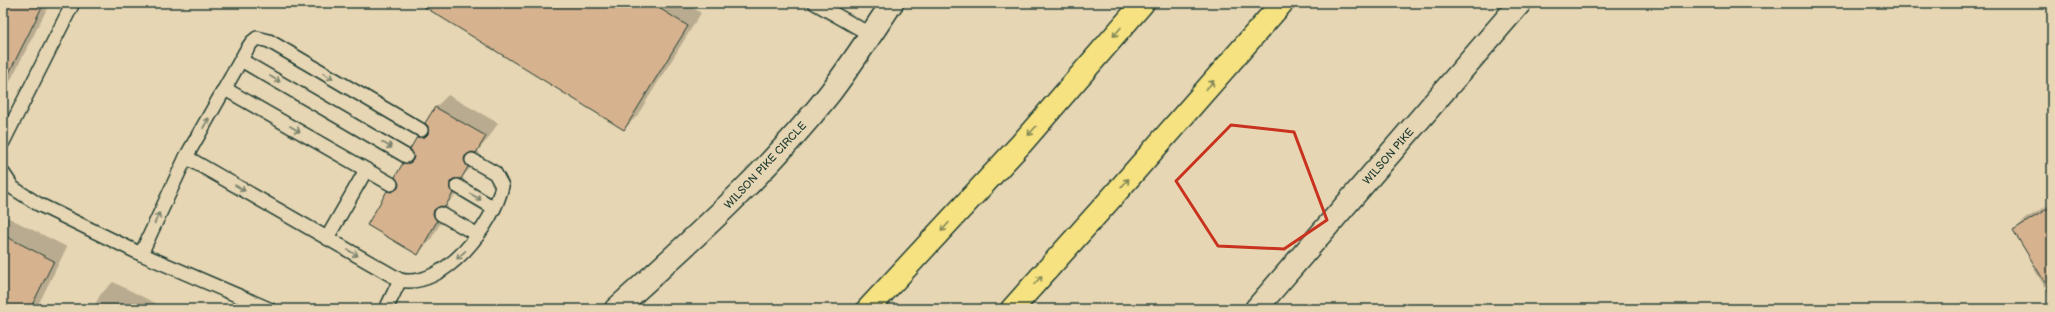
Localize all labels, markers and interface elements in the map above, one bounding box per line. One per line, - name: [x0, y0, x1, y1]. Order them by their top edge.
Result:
- one-way arrow: [1113, 27, 1122, 38]
- one-way arrow: [322, 73, 334, 81]
- one-way arrow: [269, 76, 281, 84]
- one-way arrow: [1206, 80, 1215, 90]
- one-way arrow: [202, 117, 210, 129]
- street label: WILSON PIKE CIRCLE: [722, 119, 809, 212]
- one-way arrow: [1028, 125, 1037, 136]
- street label: WILSON PIKE: [1360, 125, 1416, 187]
- one-way arrow: [289, 126, 301, 134]
- one-way arrow: [381, 141, 393, 149]
- one-way arrow: [1120, 178, 1130, 188]
- one-way arrow: [234, 184, 246, 192]
- one-way arrow: [470, 193, 482, 201]
- one-way arrow: [154, 212, 162, 224]
- one-way arrow: [940, 222, 950, 232]
- one-way arrow: [347, 249, 359, 257]
- one-way arrow: [456, 250, 466, 259]
- one-way arrow: [1034, 275, 1043, 285]

